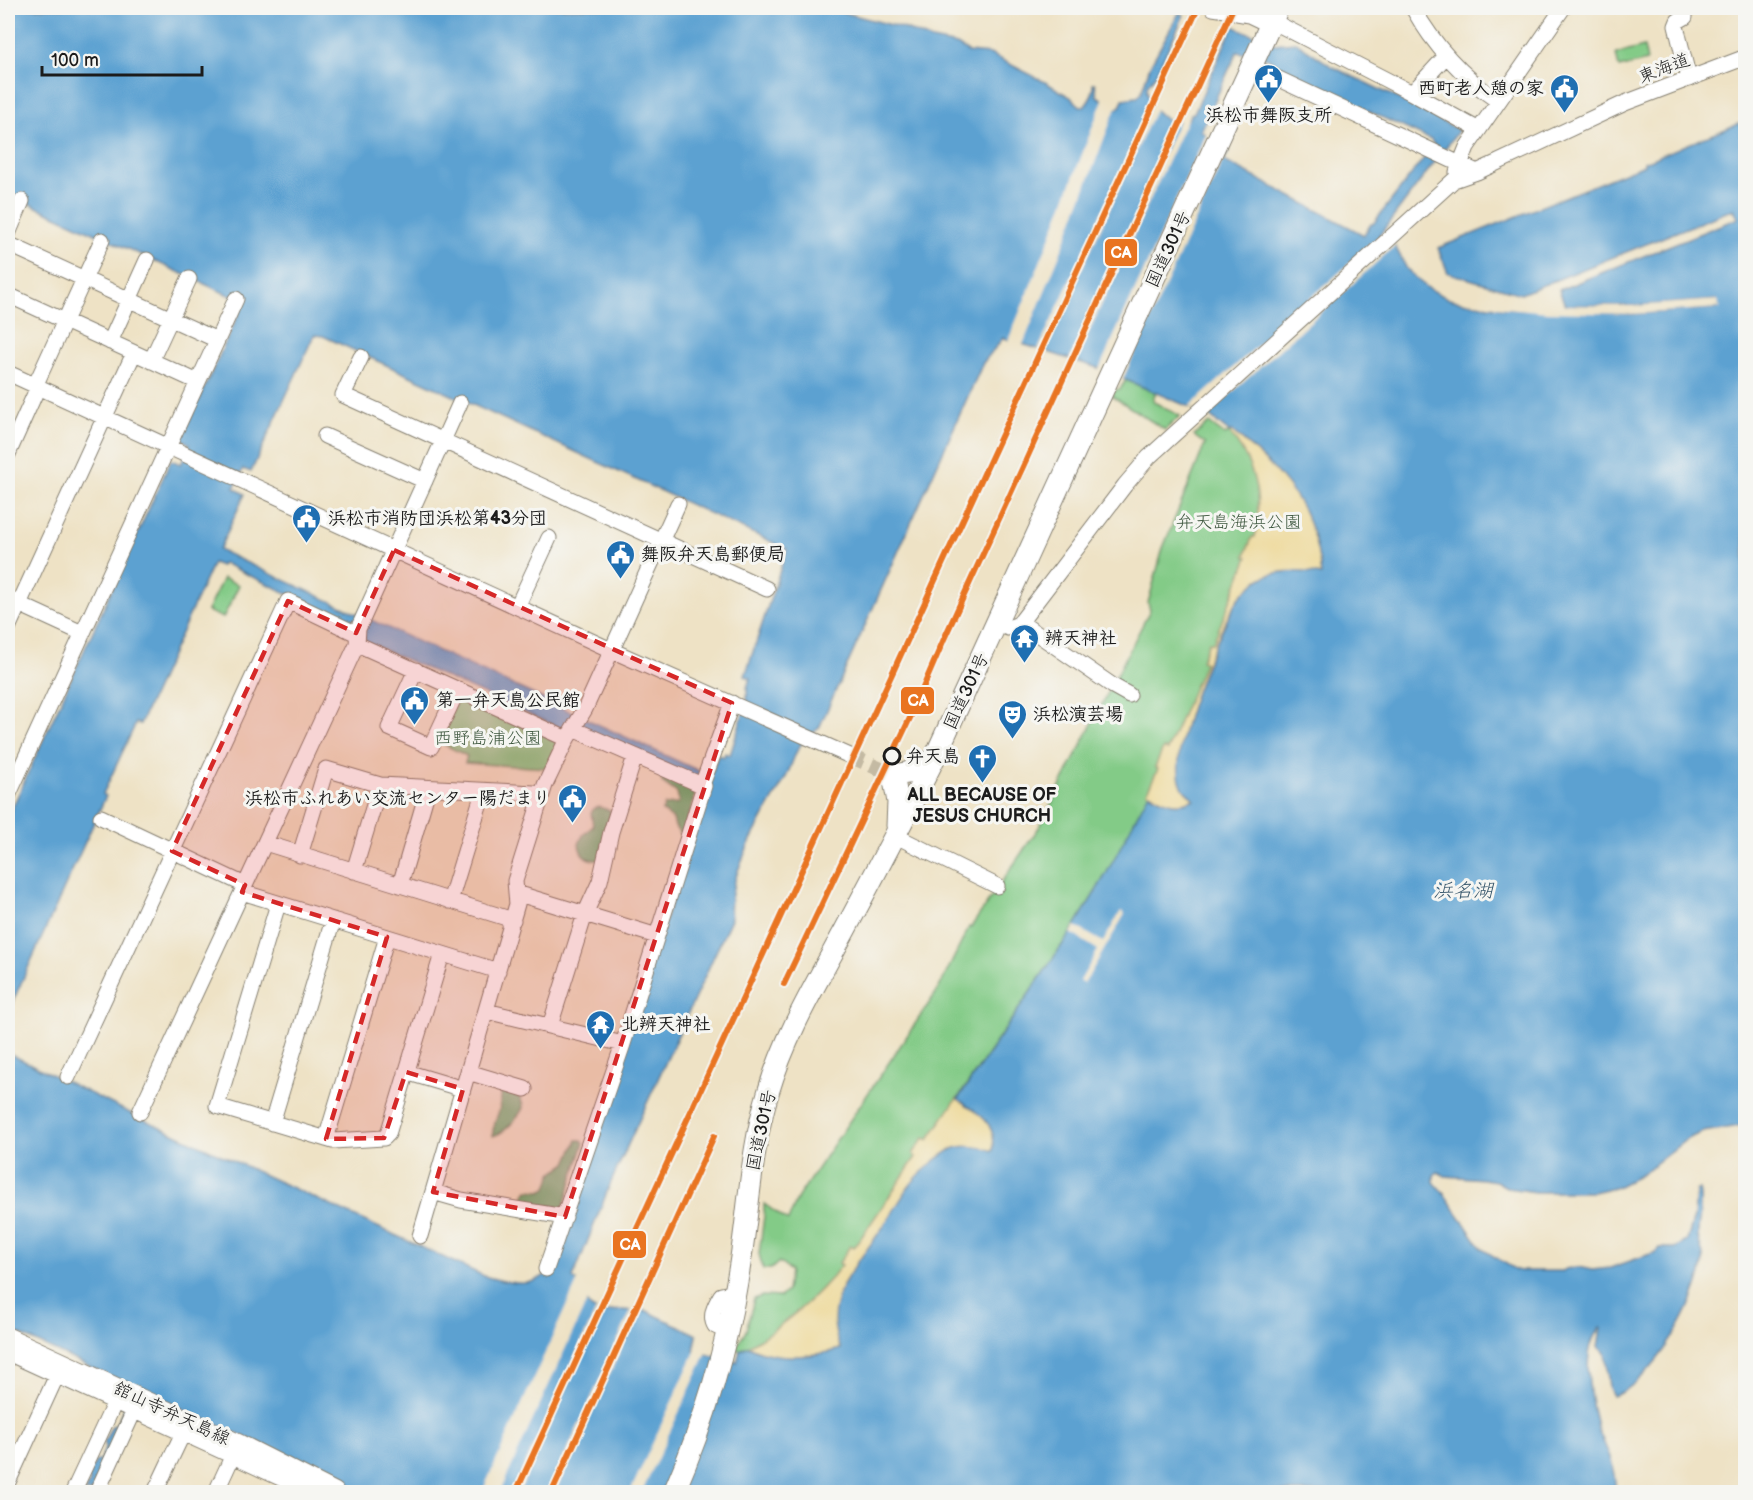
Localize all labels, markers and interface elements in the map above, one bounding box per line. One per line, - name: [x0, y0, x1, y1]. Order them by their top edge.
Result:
- scale bar: [42, 39, 202, 77]
- street label: 東海道: [1635, 49, 1693, 88]
- text: 100 m: [51, 50, 99, 71]
- public building icon: 浜松市舞阪支所: [1253, 62, 1285, 104]
- public building icon: 西町老人憩の家: [1549, 72, 1581, 114]
- place label: 西町老人憩の家: [1418, 78, 1544, 99]
- place label: 浜松市舞阪支所: [1206, 105, 1332, 126]
- street label: 国道301号: [1141, 207, 1195, 291]
- line badge: CA: [1104, 238, 1138, 267]
- text: CA: [1110, 244, 1132, 263]
- public building icon: 浜松市消防団浜松第43分団: [291, 502, 323, 544]
- place label: 浜松市消防団浜松第43分団: [328, 508, 547, 529]
- park label: 弁天島海浜公園: [1176, 512, 1302, 533]
- public building icon: 舞阪弁天島郵便局: [604, 538, 636, 580]
- place label: 舞阪弁天島郵便局: [641, 544, 785, 565]
- temple icon: 辨天神社: [1008, 622, 1040, 664]
- place label: 辨天神社: [1045, 628, 1117, 649]
- street label: 国道301号: [939, 649, 993, 733]
- public building icon: 第一弁天島公民館: [399, 684, 431, 726]
- line badge: CA: [900, 686, 935, 715]
- place label: 第一弁天島公民館: [436, 690, 580, 711]
- text: CA: [907, 692, 929, 711]
- theatre icon: 浜松演芸場: [996, 698, 1028, 740]
- place label: 浜松演芸場: [1033, 704, 1123, 725]
- park label: 西野島浦公園: [434, 728, 542, 749]
- church icon: ALL BECAUSE OF JESUS CHURCH: [966, 742, 998, 784]
- place label: 弁天島: [906, 746, 960, 767]
- marker: 弁天島: [883, 747, 901, 765]
- public building icon: 浜松市ふれあい交流センター陽だまり: [556, 782, 588, 824]
- place label: ALL BECAUSE OF JESUS CHURCH: [906, 785, 1057, 827]
- place label: 浜松市ふれあい交流センター陽だまり: [245, 788, 551, 809]
- water label: 浜名湖: [1433, 879, 1495, 903]
- temple icon: 北辨天神社: [584, 1008, 616, 1050]
- place label: 北辨天神社: [621, 1014, 711, 1035]
- street label: 国道301号: [743, 1088, 780, 1173]
- line badge: CA: [612, 1230, 647, 1259]
- text: CA: [619, 1236, 641, 1255]
- street label: 舘山寺弁天島線: [110, 1377, 233, 1450]

